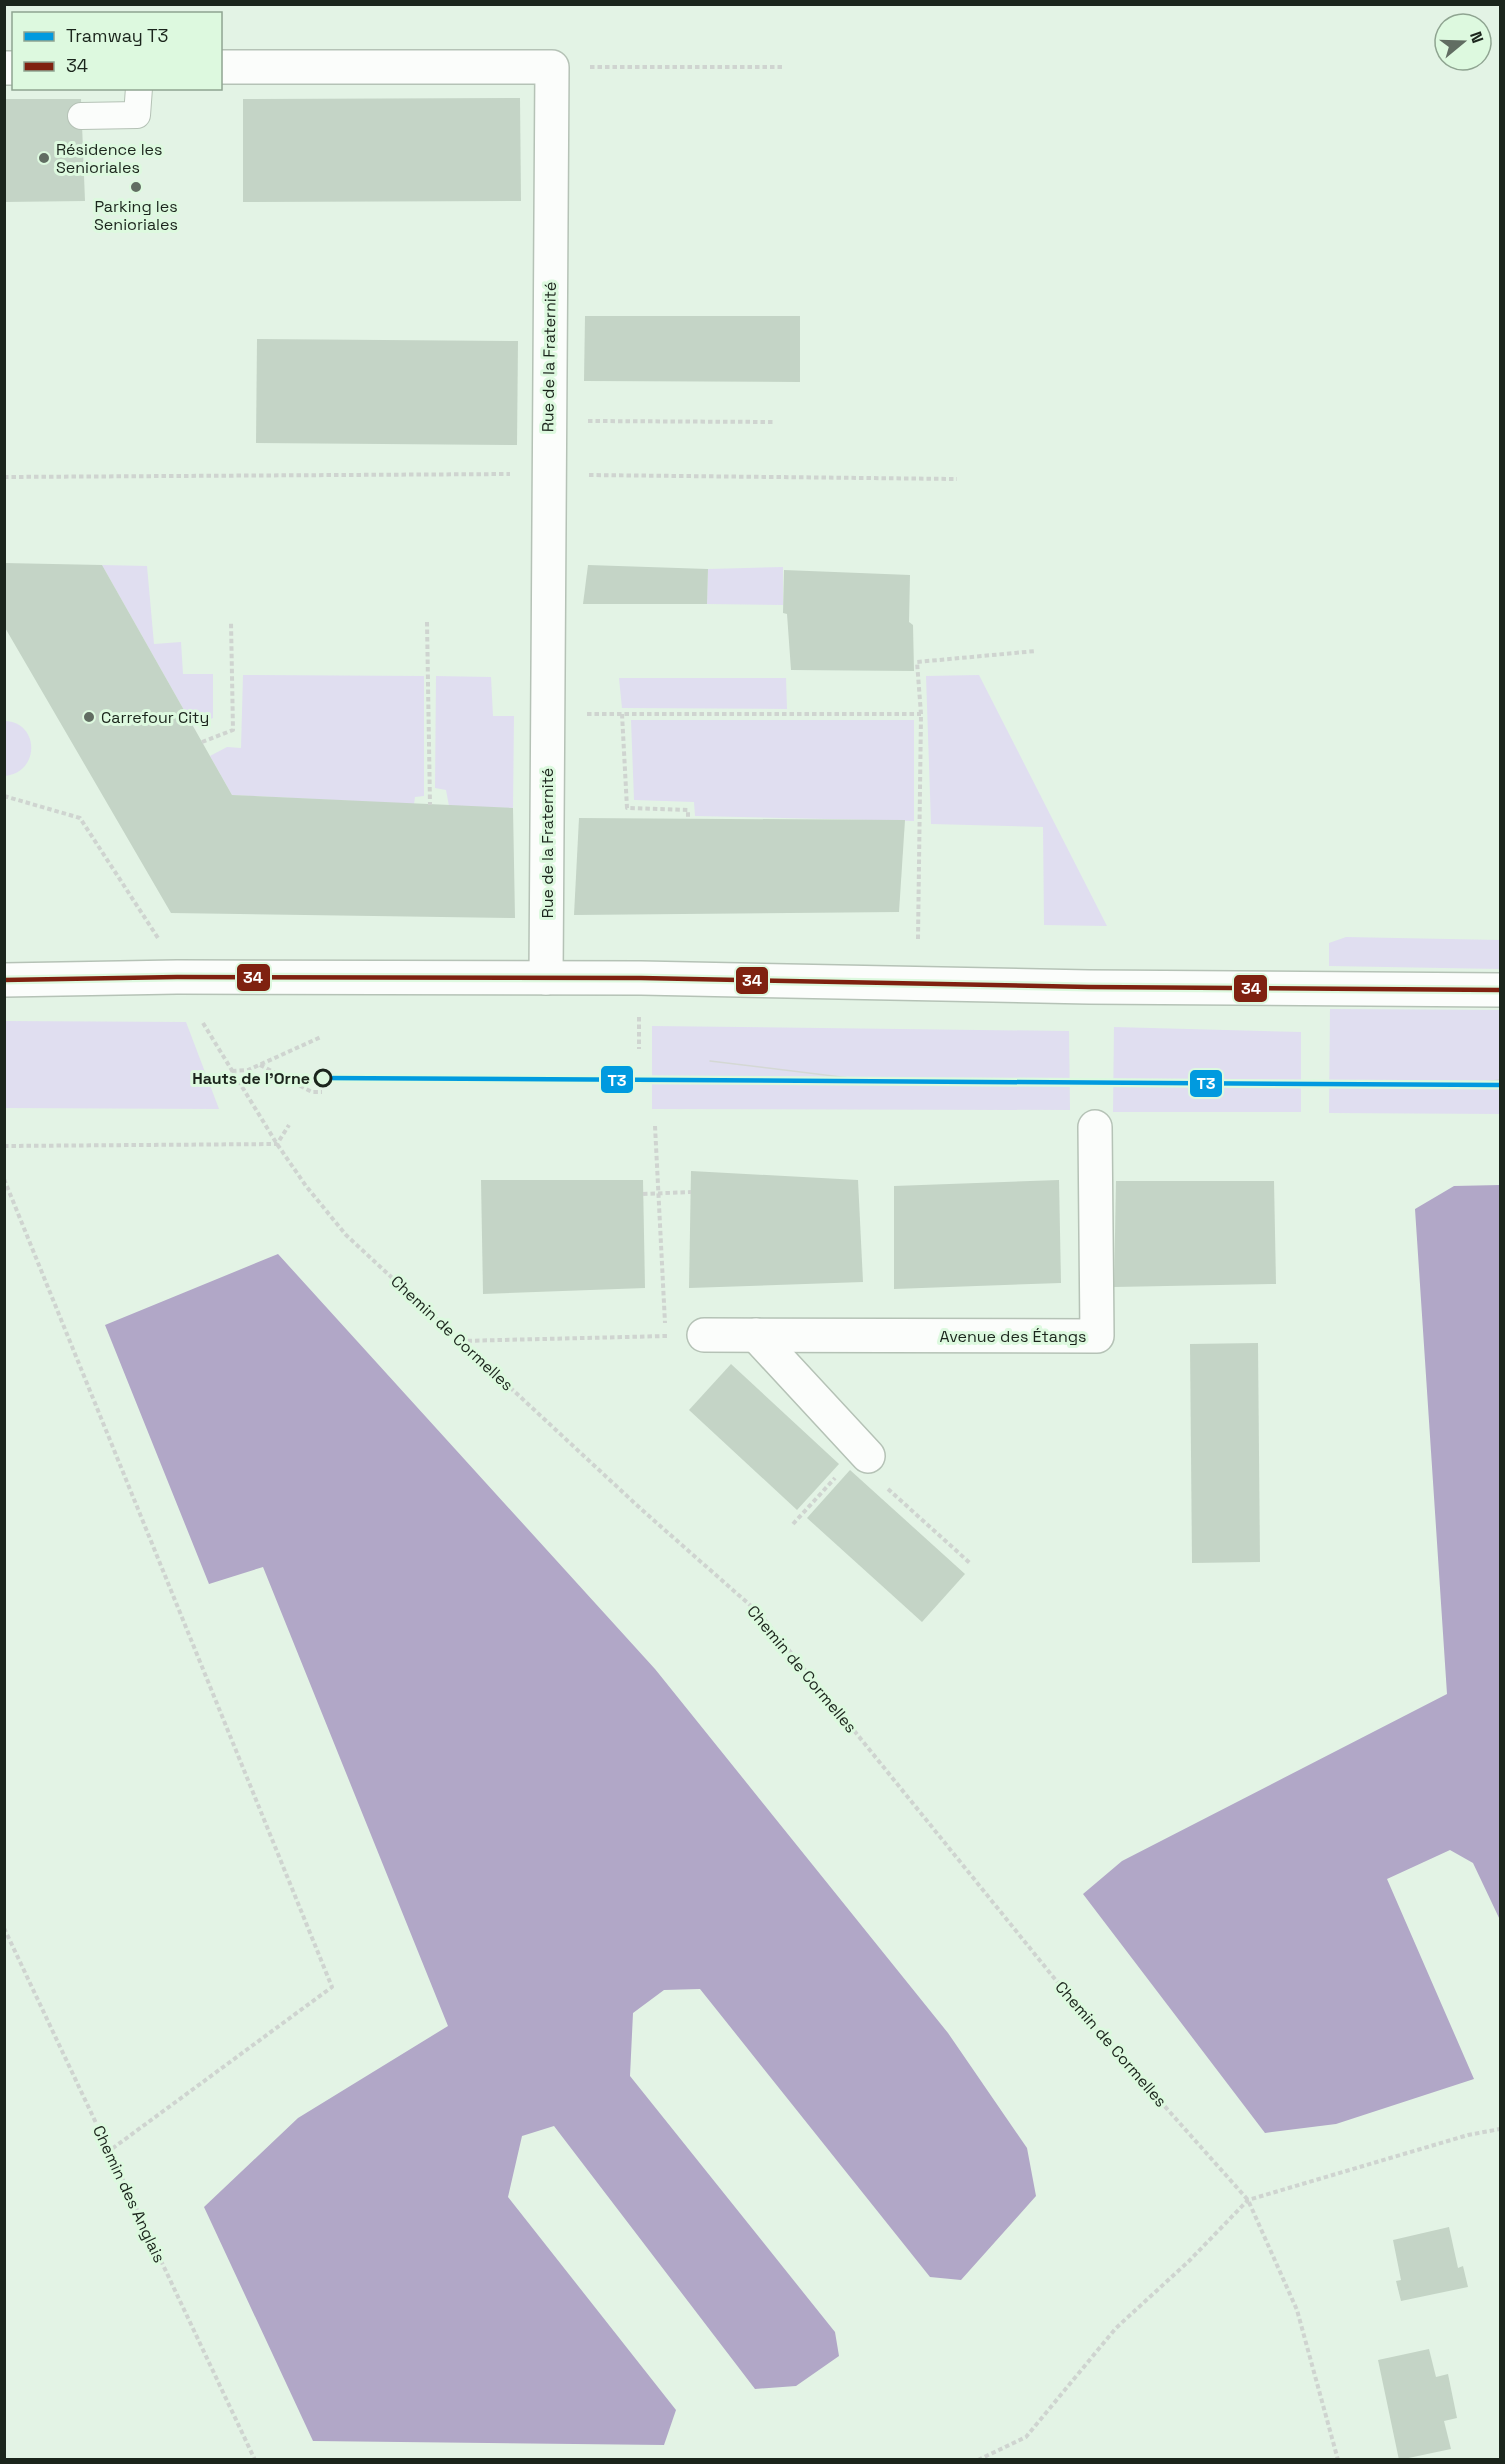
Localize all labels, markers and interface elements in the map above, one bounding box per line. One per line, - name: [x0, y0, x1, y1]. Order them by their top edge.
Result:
- legend: [12, 12, 222, 90]
- north arrow: [1433, 12, 1493, 72]
- text: Tramway T3: [66, 24, 168, 47]
- text: N: [1465, 29, 1488, 46]
- text: 34: [66, 54, 88, 77]
- place label: Résidence les Senioriales: [56, 139, 162, 178]
- marker: Résidence les Senioriales: [37, 151, 51, 165]
- marker: Parking les Senioriales: [129, 180, 143, 194]
- place label: Parking les Senioriales: [94, 196, 178, 235]
- street label: Rue de la Fraternité: [537, 282, 561, 432]
- place label: Carrefour City: [101, 707, 209, 728]
- marker: Carrefour City: [82, 710, 96, 724]
- street label: Rue de la Fraternité: [537, 768, 558, 918]
- line badge: 34: [236, 963, 271, 992]
- line badge: 34: [735, 966, 769, 995]
- text: 34: [243, 967, 263, 988]
- text: 34: [742, 970, 762, 991]
- line badge: 34: [1233, 974, 1268, 1003]
- text: 34: [1241, 978, 1261, 999]
- line badge: T3: [600, 1065, 634, 1094]
- place label: Hauts de l'Orne: [192, 1068, 310, 1089]
- marker: Hauts de l'Orne: [314, 1069, 332, 1087]
- line badge: T3: [1189, 1069, 1223, 1098]
- text: T3: [607, 1070, 627, 1091]
- text: T3: [1196, 1073, 1216, 1094]
- street label: Chemin de Cormelles: [386, 1271, 518, 1395]
- street label: Avenue des Étangs: [940, 1326, 1086, 1347]
- street label: Chemin de Cormelles: [742, 1601, 862, 1737]
- street label: Chemin de Cormelles: [1051, 1977, 1171, 2111]
- street label: Chemin des Anglais: [88, 2122, 170, 2266]

